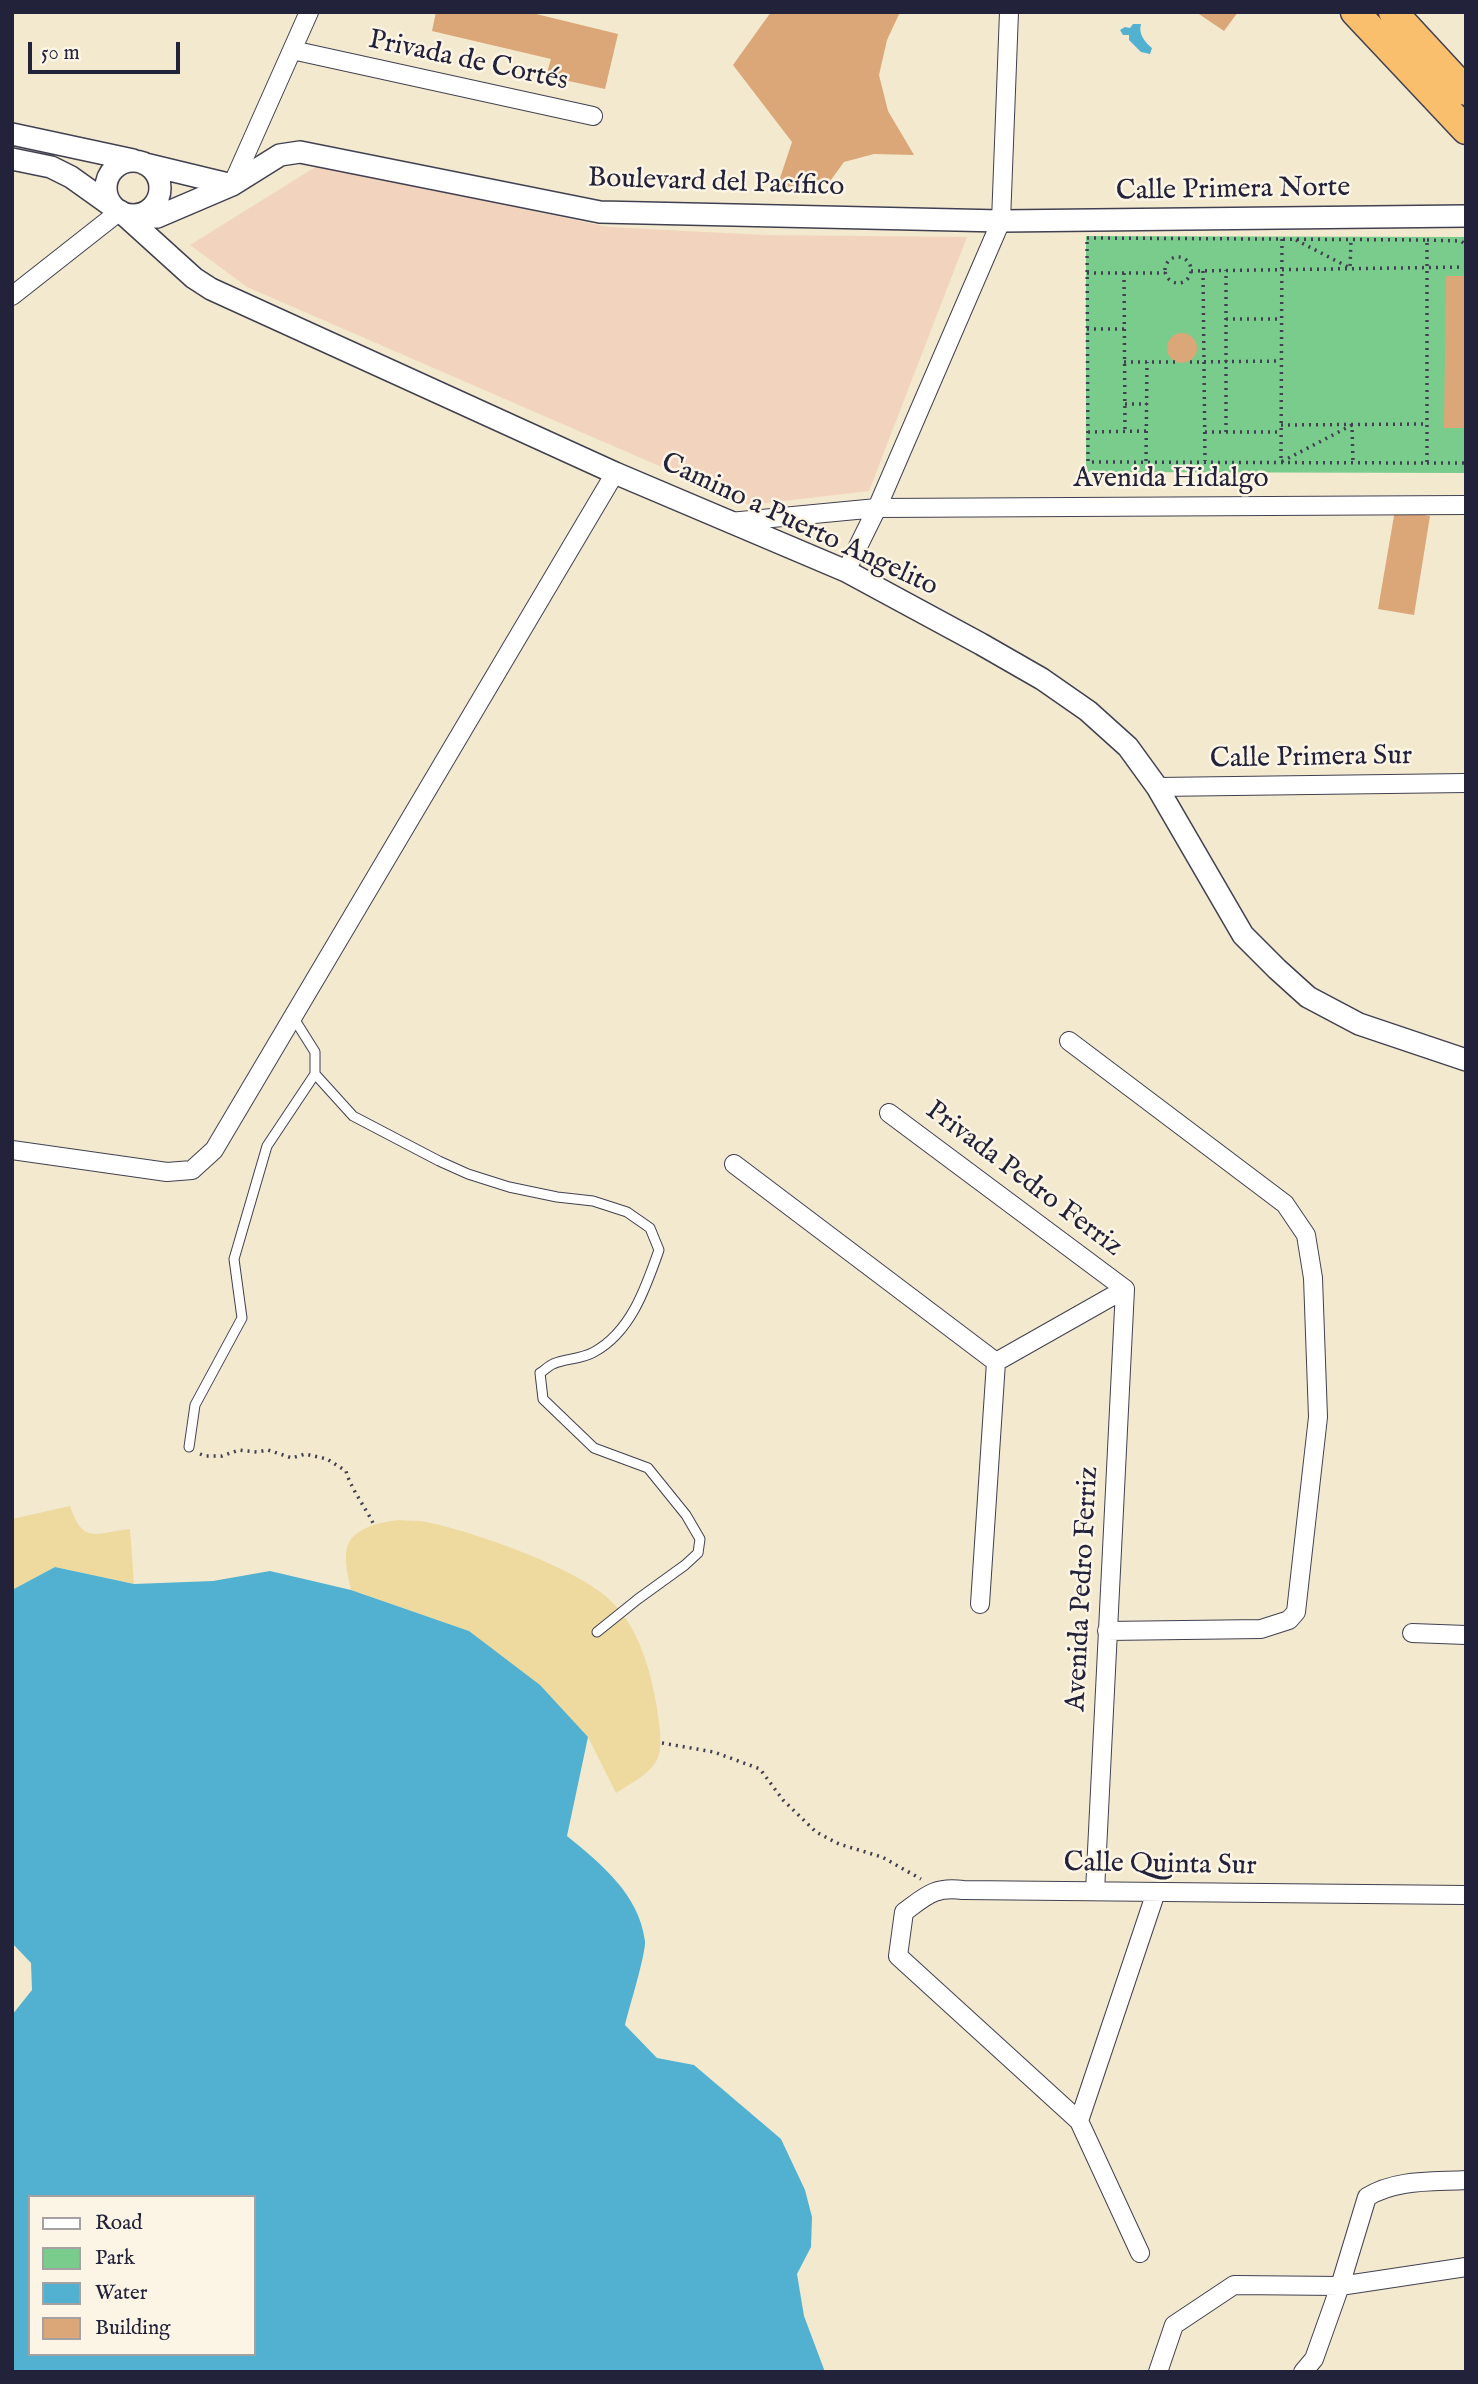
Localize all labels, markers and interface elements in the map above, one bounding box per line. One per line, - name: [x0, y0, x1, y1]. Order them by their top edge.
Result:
- street label: Privada de Cortés: [365, 24, 571, 100]
- scale bar: [32, 28, 184, 72]
- text: 50 m: [41, 40, 80, 67]
- street label: Boulevard del Pacífico: [587, 163, 845, 205]
- street label: Calle Primera Norte: [1116, 172, 1350, 210]
- street label: Camino a Puerto Angelito: [655, 447, 943, 605]
- street label: Avenida Hidalgo: [1073, 463, 1269, 497]
- street label: Calle Primera Sur: [1210, 740, 1412, 778]
- street label: Privada Pedro Ferriz: [918, 1095, 1128, 1265]
- street label: Avenida Pedro Ferriz: [1061, 1466, 1107, 1712]
- street label: Calle Quinta Sur: [1063, 1848, 1257, 1884]
- legend: [28, 2195, 256, 2356]
- text: Road: [95, 2210, 142, 2237]
- text: Park: [95, 2245, 135, 2272]
- text: Water: [95, 2280, 147, 2307]
- text: Building: [95, 2315, 170, 2342]

